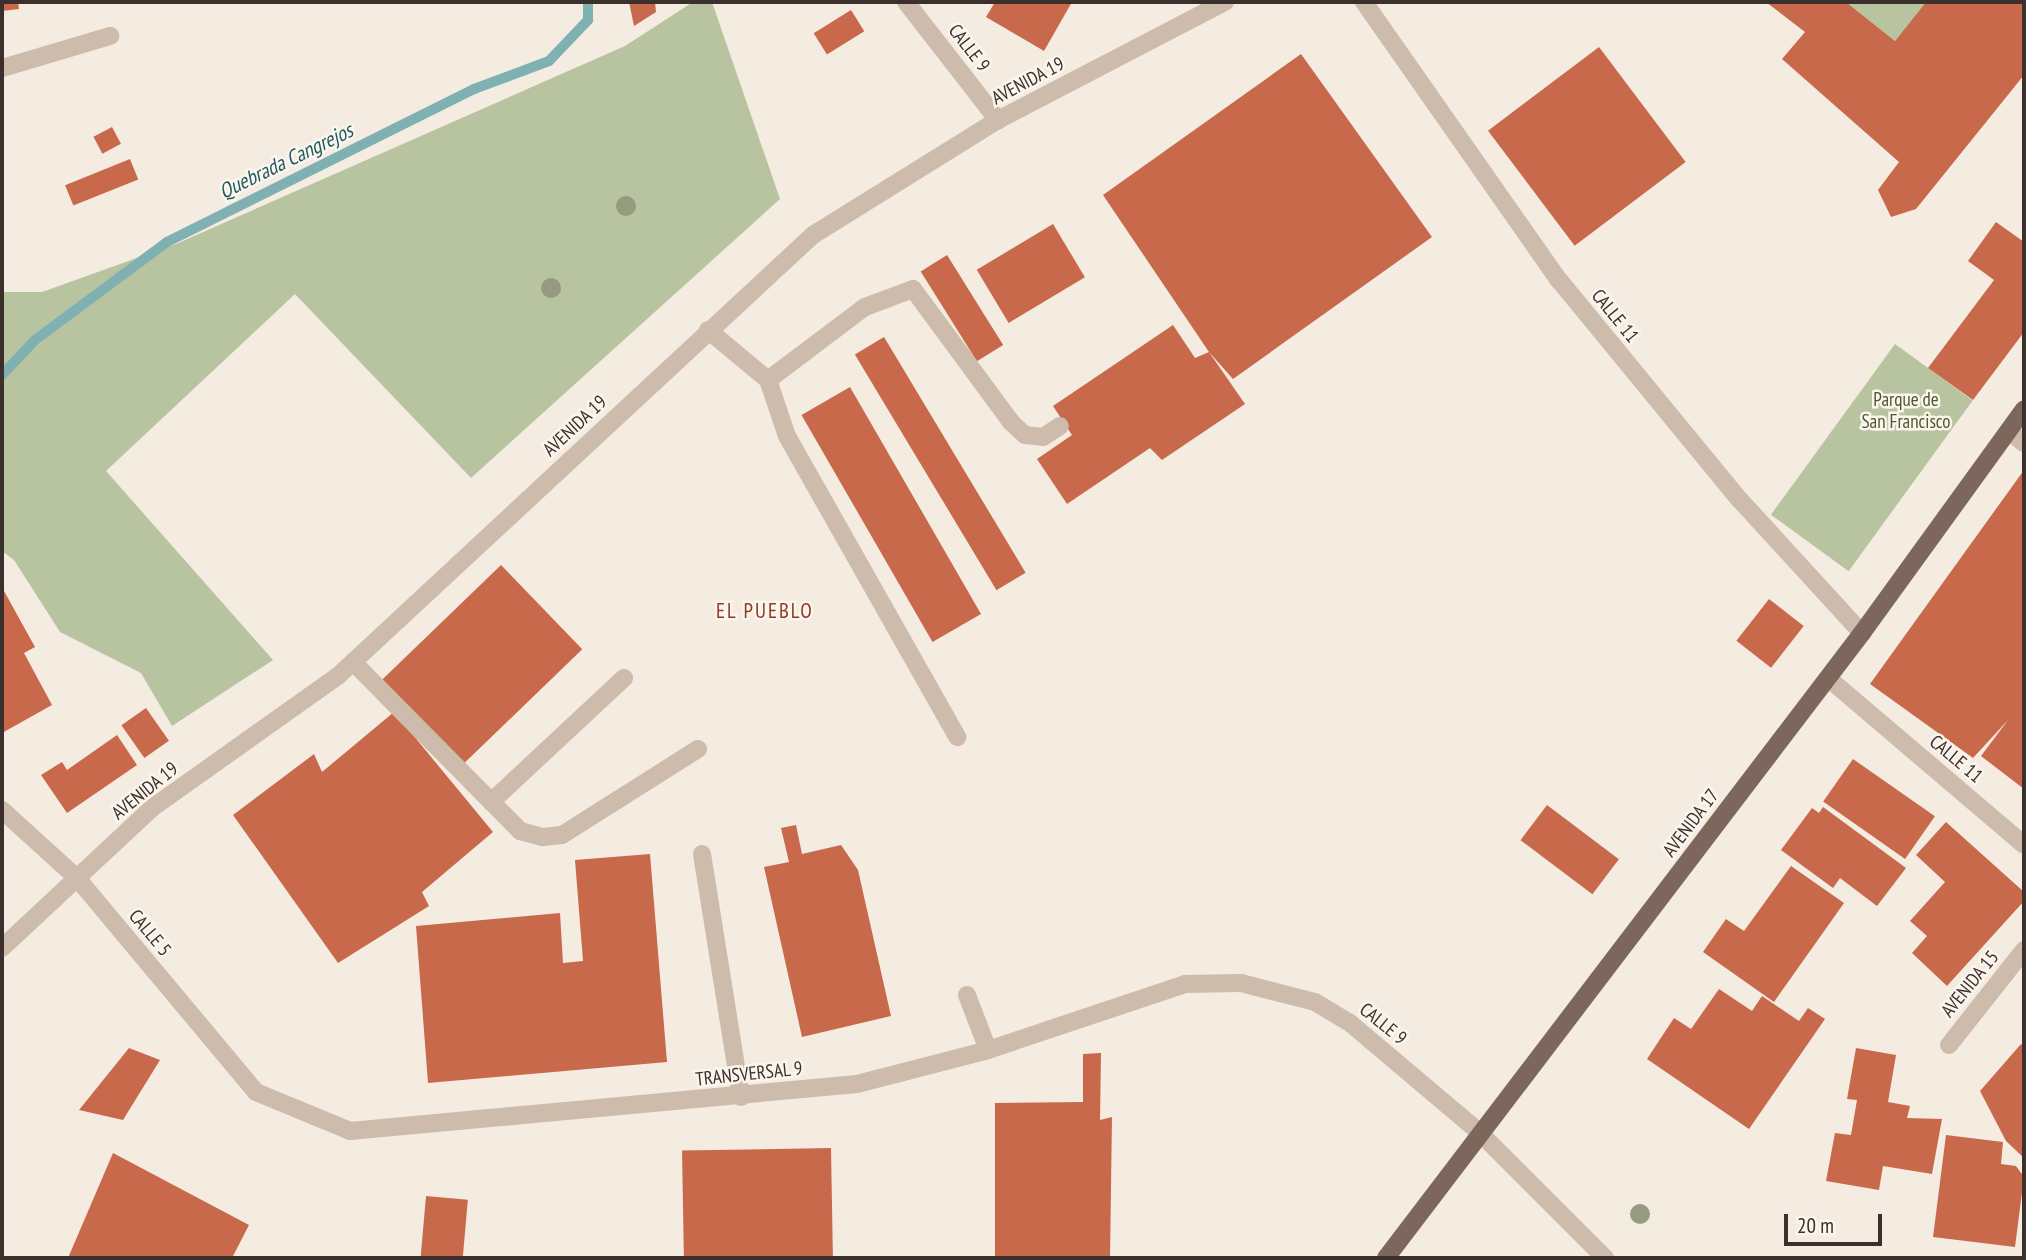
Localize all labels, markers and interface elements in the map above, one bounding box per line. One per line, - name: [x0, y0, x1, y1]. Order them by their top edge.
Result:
- street label: CALLE 9: [943, 20, 995, 76]
- street label: AVENIDA 19: [988, 52, 1068, 110]
- water label: Quebrada Cangrejos: [215, 118, 357, 204]
- street label: CALLE 11: [1587, 285, 1643, 347]
- park label: Parque de San Francisco: [1861, 389, 1951, 433]
- street label: AVENIDA 19: [538, 391, 612, 461]
- district label: EL PUEBLO: [717, 598, 813, 624]
- street label: CALLE 11: [1925, 730, 1987, 788]
- street label: AVENIDA 19: [107, 757, 183, 825]
- street label: AVENIDA 17: [1658, 784, 1724, 862]
- street label: CALLE 5: [124, 905, 176, 961]
- street label: AVENIDA 15: [1936, 946, 2004, 1022]
- street label: CALLE 9: [1355, 998, 1411, 1050]
- street label: TRANSVERSAL 9: [694, 1057, 804, 1091]
- scale bar: [1788, 1200, 1886, 1244]
- text: 20 m: [1797, 1212, 1834, 1239]

